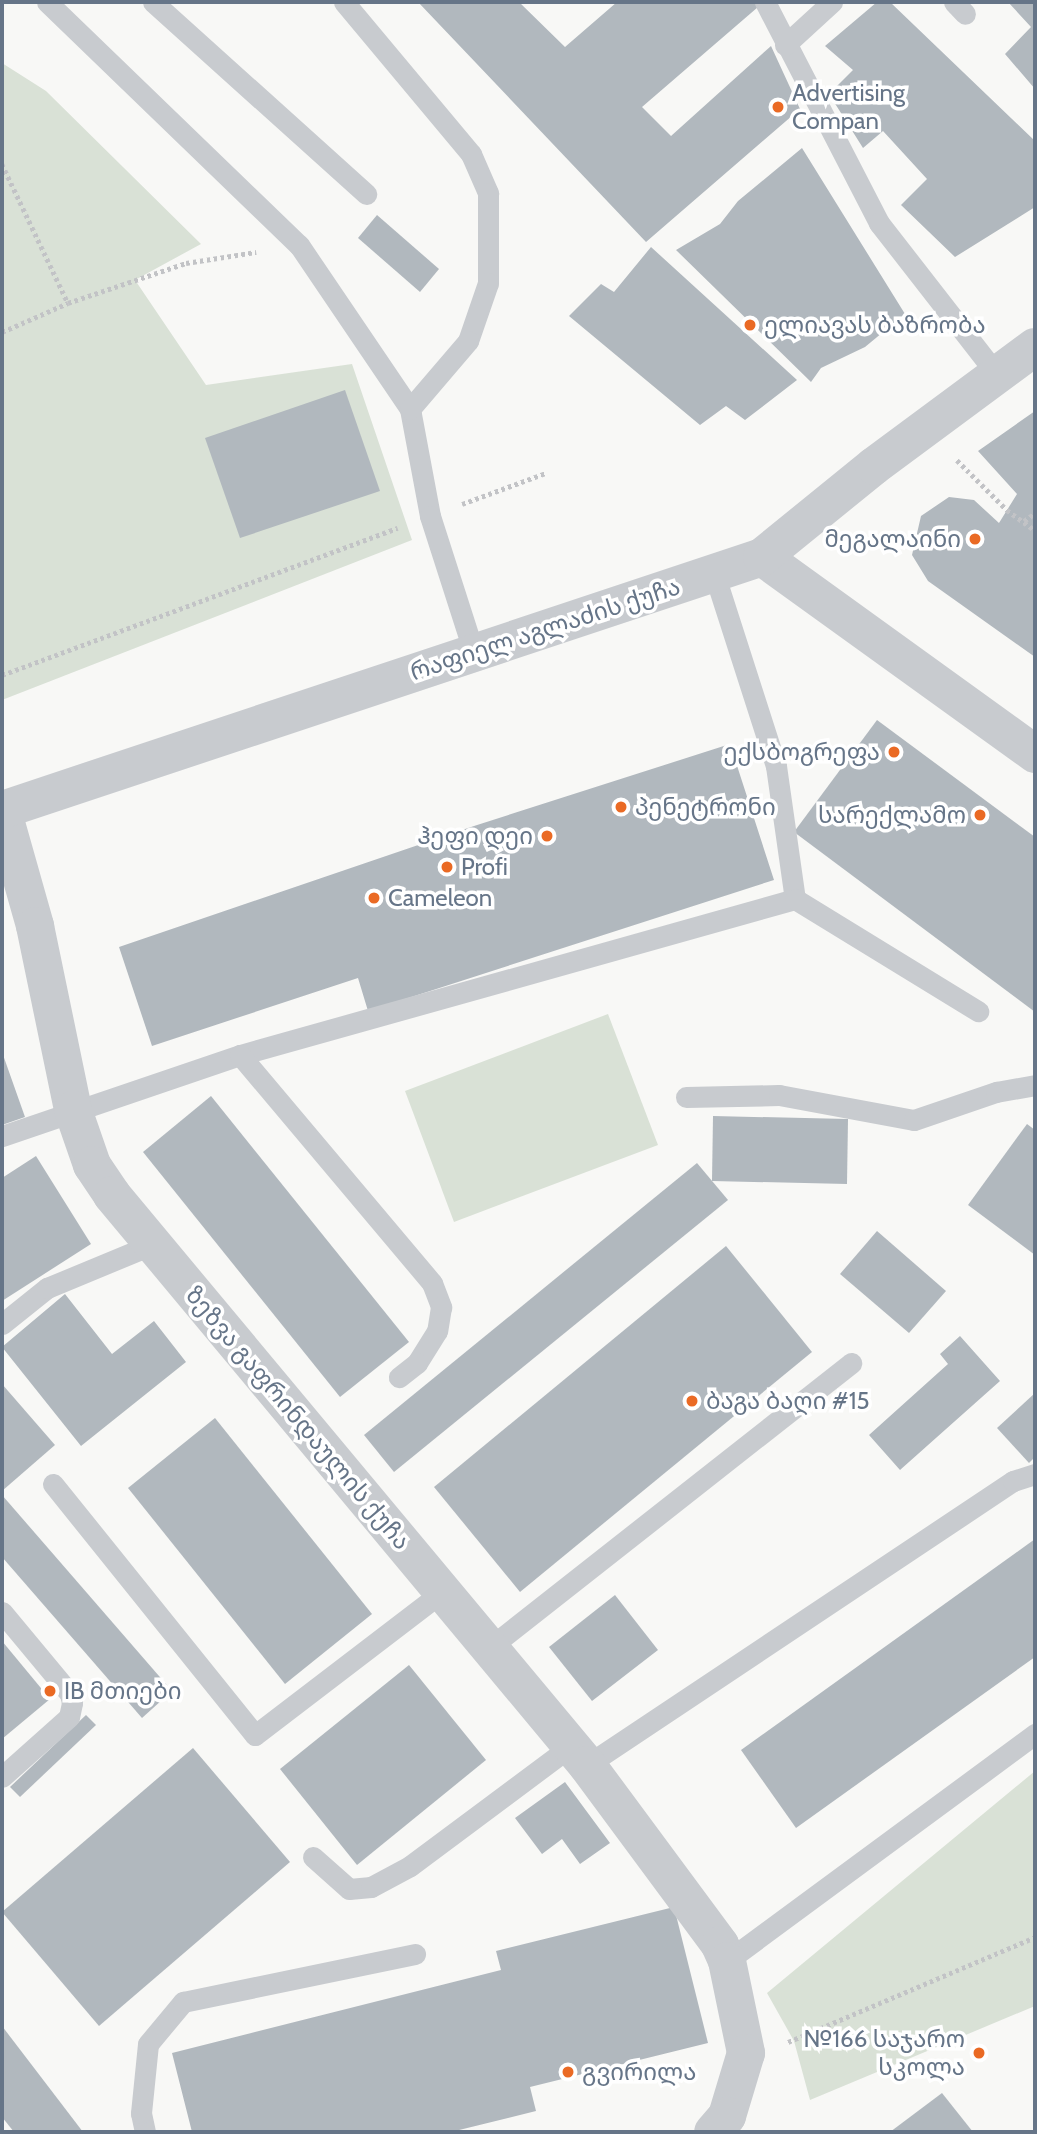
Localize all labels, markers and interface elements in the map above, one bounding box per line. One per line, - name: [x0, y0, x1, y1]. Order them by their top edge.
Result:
- place label: Advertising Compan: [792, 79, 905, 135]
- marker: Advertising Compan: [770, 99, 786, 115]
- place label: ელიავას ბაზრობა: [764, 311, 986, 339]
- marker: ელიავას ბაზრობა: [742, 317, 758, 333]
- place label: მეგალაინი: [824, 525, 961, 553]
- marker: მეგალაინი: [967, 531, 983, 547]
- street label: რაფიელ აგლაძის ქუჩა: [406, 572, 684, 686]
- place label: ექსბოგრეფა: [723, 738, 880, 766]
- marker: ექსბოგრეფა: [886, 744, 902, 760]
- place label: პენეტრონი: [635, 793, 776, 821]
- marker: პენეტრონი: [613, 799, 629, 815]
- place label: სარექლამო: [818, 801, 966, 829]
- marker: სარექლამო: [972, 807, 988, 823]
- place label: ჰეფი დეი: [417, 822, 533, 850]
- marker: ჰეფი დეი: [539, 828, 555, 844]
- place label: Profi: [461, 853, 508, 881]
- marker: Profi: [439, 859, 455, 875]
- place label: Cameleon: [388, 884, 492, 912]
- marker: Cameleon: [366, 890, 382, 906]
- street label: ზეზვა გაფრინდაულის ქუჩა: [179, 1281, 417, 1555]
- place label: ბაგა ბაღი #15: [706, 1387, 870, 1415]
- marker: ბაგა ბაღი #15: [684, 1393, 700, 1409]
- place label: IB მთიები: [64, 1677, 181, 1705]
- marker: IB მთიები: [42, 1683, 58, 1699]
- place label: №166 საჯარო სკოლა: [803, 2025, 965, 2081]
- marker: №166 საჯარო სკოლა: [971, 2045, 987, 2061]
- place label: გვირილა: [582, 2058, 696, 2086]
- marker: გვირილა: [560, 2064, 576, 2080]

